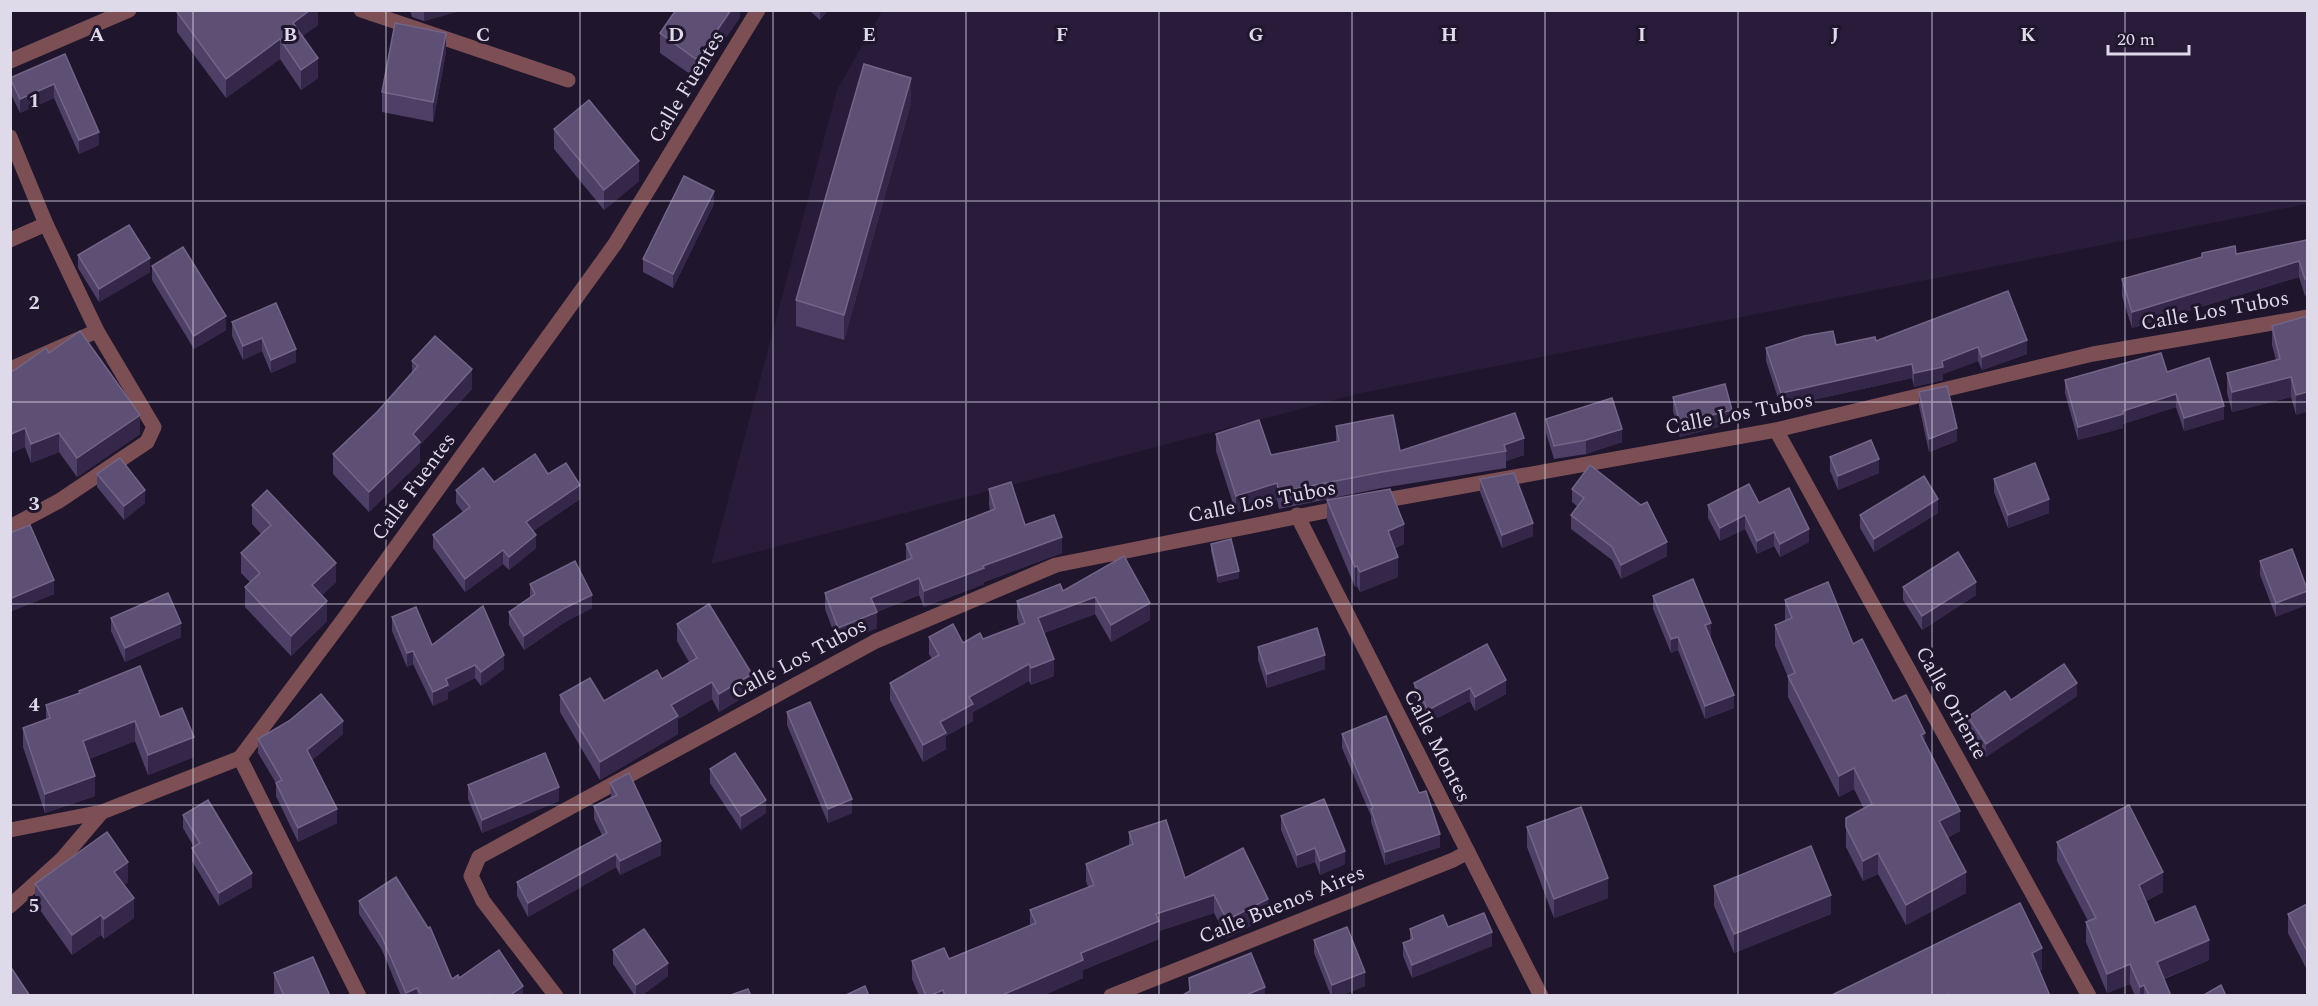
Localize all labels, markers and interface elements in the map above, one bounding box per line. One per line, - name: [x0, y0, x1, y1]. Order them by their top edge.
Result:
- scale bar: [2108, 18, 2189, 56]
- text: A: [89, 20, 105, 50]
- text: B: [283, 20, 297, 50]
- text: C: [476, 20, 490, 50]
- text: D: [668, 20, 684, 50]
- text: E: [862, 20, 876, 50]
- text: F: [1056, 20, 1068, 50]
- text: G: [1248, 20, 1264, 50]
- text: H: [1441, 20, 1457, 50]
- text: I: [1638, 20, 1646, 50]
- text: J: [1831, 20, 1839, 50]
- text: K: [2020, 20, 2036, 50]
- street label: Calle Fuentes: [641, 24, 733, 150]
- text: 20 m: [2117, 26, 2155, 53]
- text: 1: [28, 86, 40, 116]
- street label: Calle Los Tubos: [2138, 282, 2292, 340]
- text: 2: [28, 288, 40, 318]
- street label: Calle Los Tubos: [1662, 384, 1816, 444]
- street label: Calle Fuentes: [364, 426, 464, 548]
- street label: Calle Los Tubos: [1185, 472, 1339, 532]
- text: 3: [28, 489, 40, 519]
- street label: Calle Los Tubos: [725, 610, 873, 708]
- street label: Calle Oriente: [1907, 641, 1995, 765]
- street label: Calle Montes: [1395, 684, 1479, 808]
- text: 4: [28, 690, 40, 720]
- street label: Calle Buenos Aires: [1194, 857, 1370, 953]
- text: 5: [28, 891, 40, 921]

